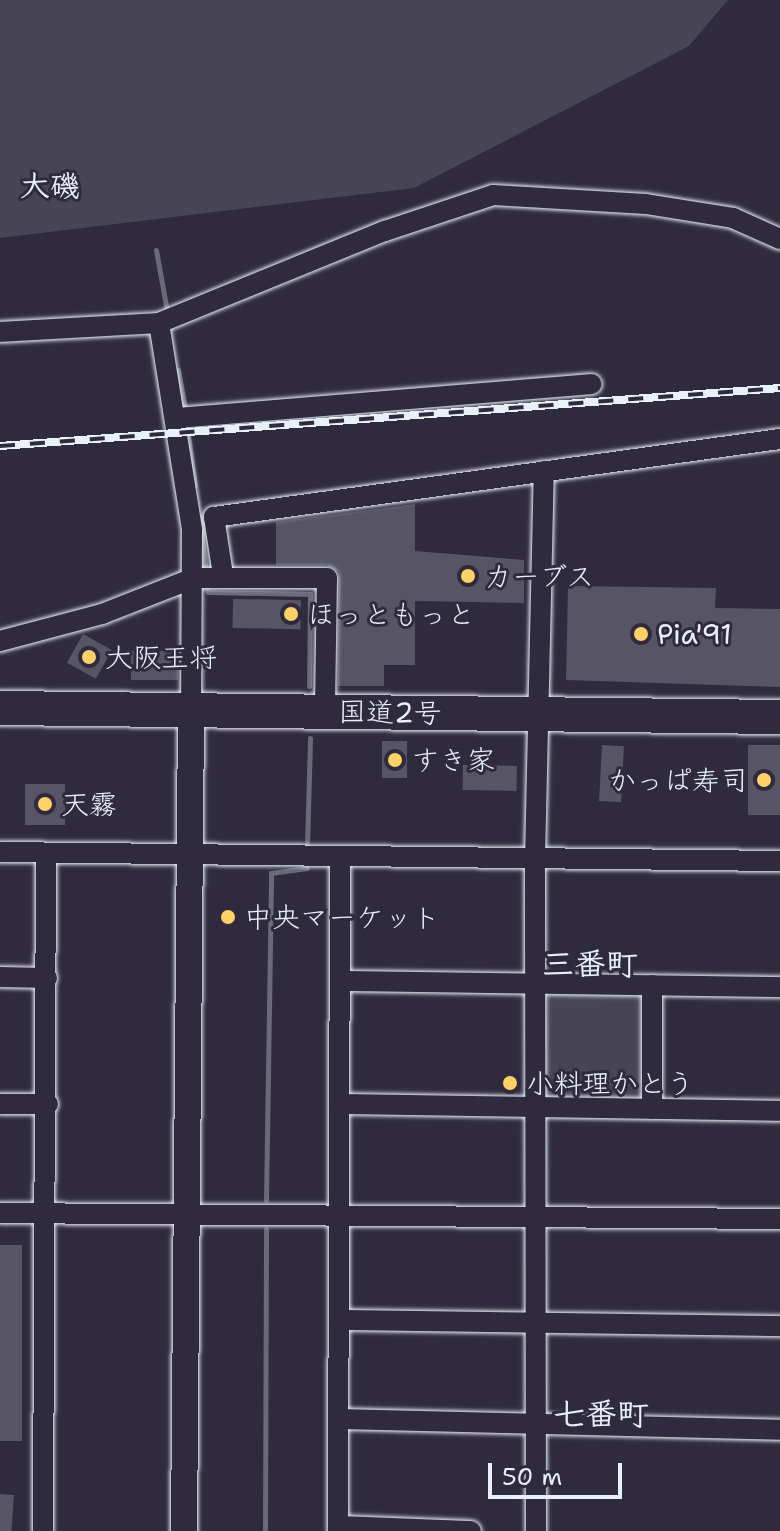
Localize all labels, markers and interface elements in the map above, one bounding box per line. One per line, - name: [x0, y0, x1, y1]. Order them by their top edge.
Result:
- district label: 大磯: [20, 168, 80, 204]
- place label: カーブス: [484, 559, 596, 593]
- marker: カーブス: [459, 567, 477, 585]
- place label: ほっともっと: [307, 597, 475, 631]
- marker: ほっともっと: [282, 605, 300, 623]
- place label: Pia'91: [657, 617, 732, 651]
- marker: Pia'91: [632, 625, 650, 643]
- place label: 大阪王将: [105, 640, 217, 674]
- marker: 大阪王将: [80, 648, 98, 666]
- street label: 国道2号: [338, 694, 442, 730]
- place label: すき家: [411, 743, 495, 777]
- marker: すき家: [386, 751, 404, 769]
- place label: かっぱ寿司: [608, 763, 748, 797]
- marker: かっぱ寿司: [755, 771, 773, 789]
- place label: 天霧: [61, 787, 117, 821]
- marker: 天霧: [36, 795, 54, 813]
- place label: 中央マーケット: [244, 900, 440, 934]
- marker: 中央マーケット: [219, 908, 237, 926]
- district label: 三番町: [542, 945, 638, 983]
- place label: 小料理かとう: [526, 1066, 694, 1100]
- marker: 小料理かとう: [501, 1074, 519, 1092]
- district label: 七番町: [553, 1395, 649, 1433]
- scale bar: [492, 1447, 626, 1497]
- text: 50 m: [502, 1461, 562, 1493]

